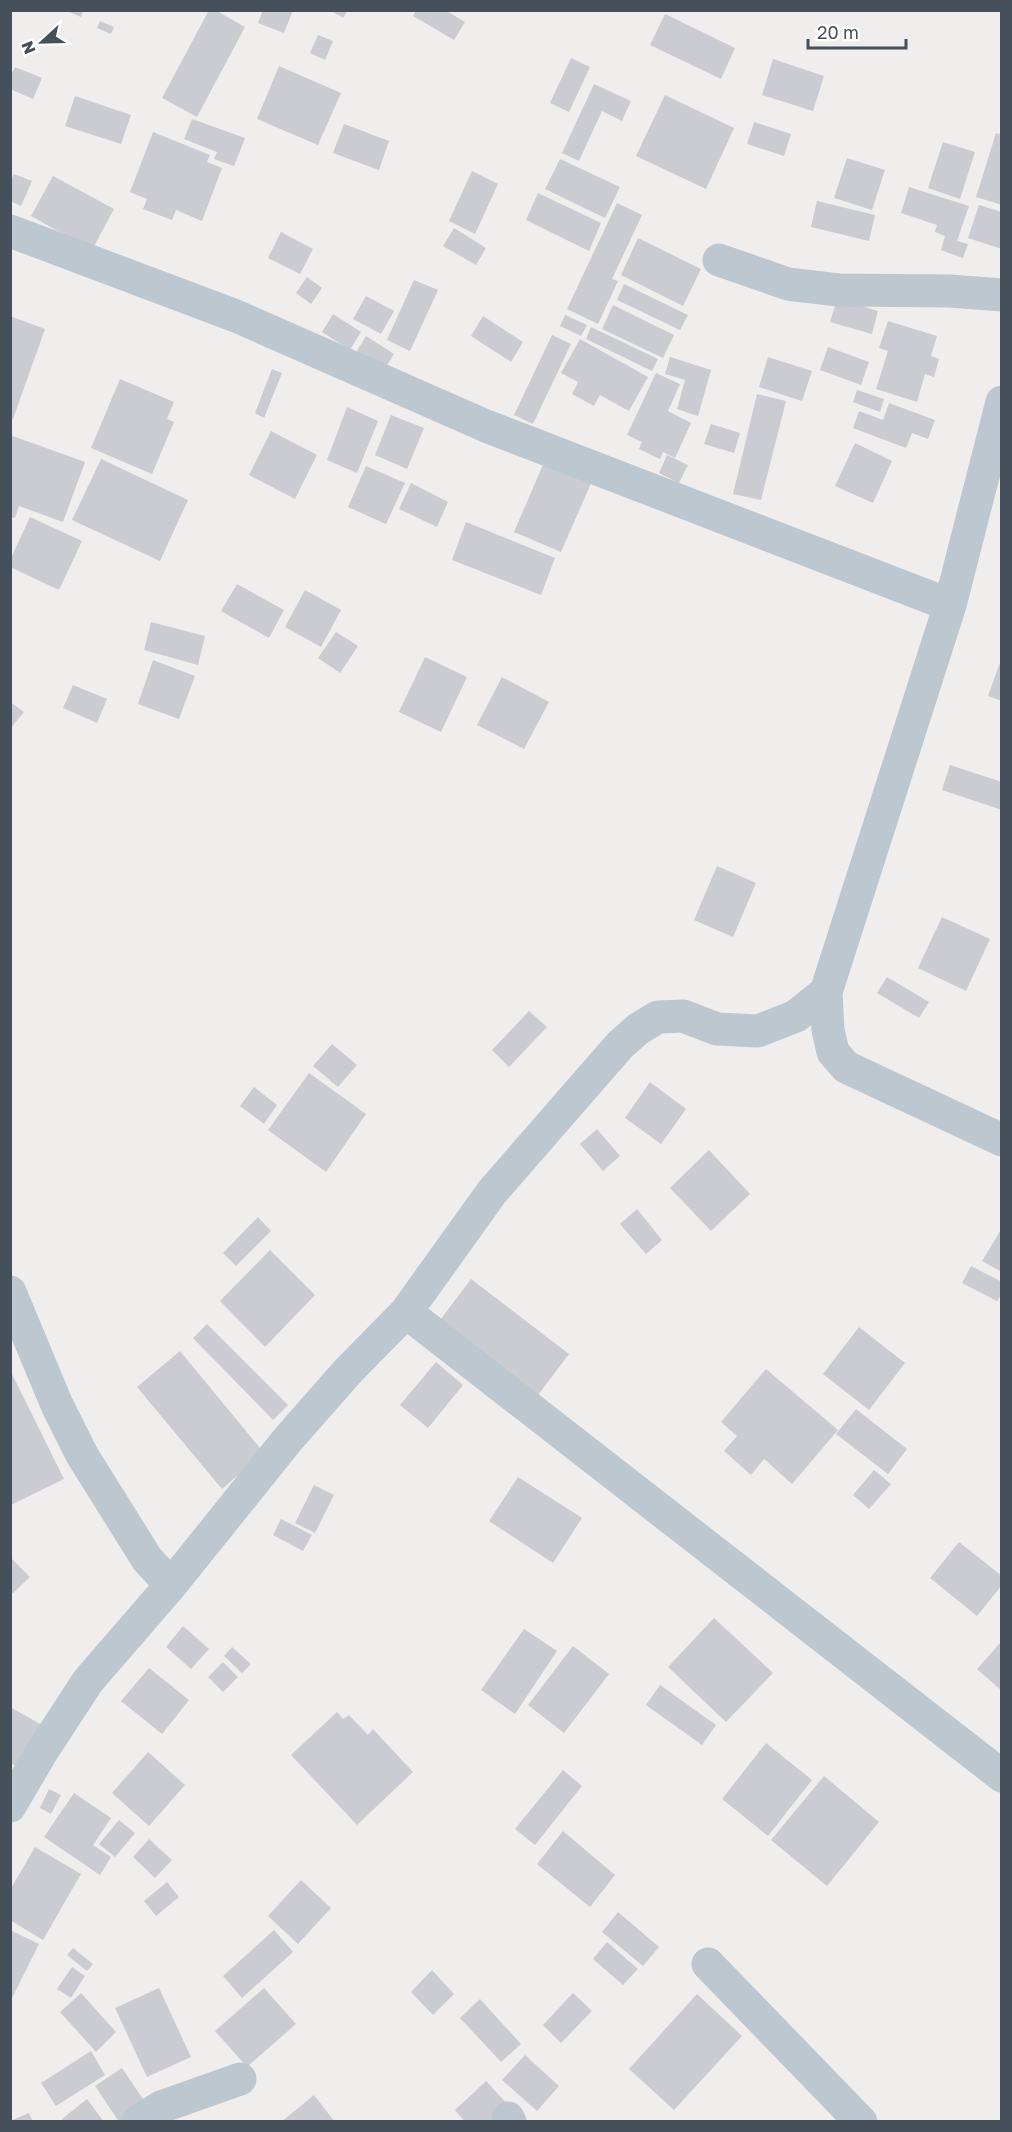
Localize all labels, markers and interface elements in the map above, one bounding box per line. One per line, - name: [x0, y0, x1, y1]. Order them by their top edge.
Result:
- north arrow: [12, 12, 72, 72]
- scale bar: [808, 12, 906, 50]
- text: 20 m: [817, 21, 859, 43]
- text: N: [17, 38, 40, 57]

